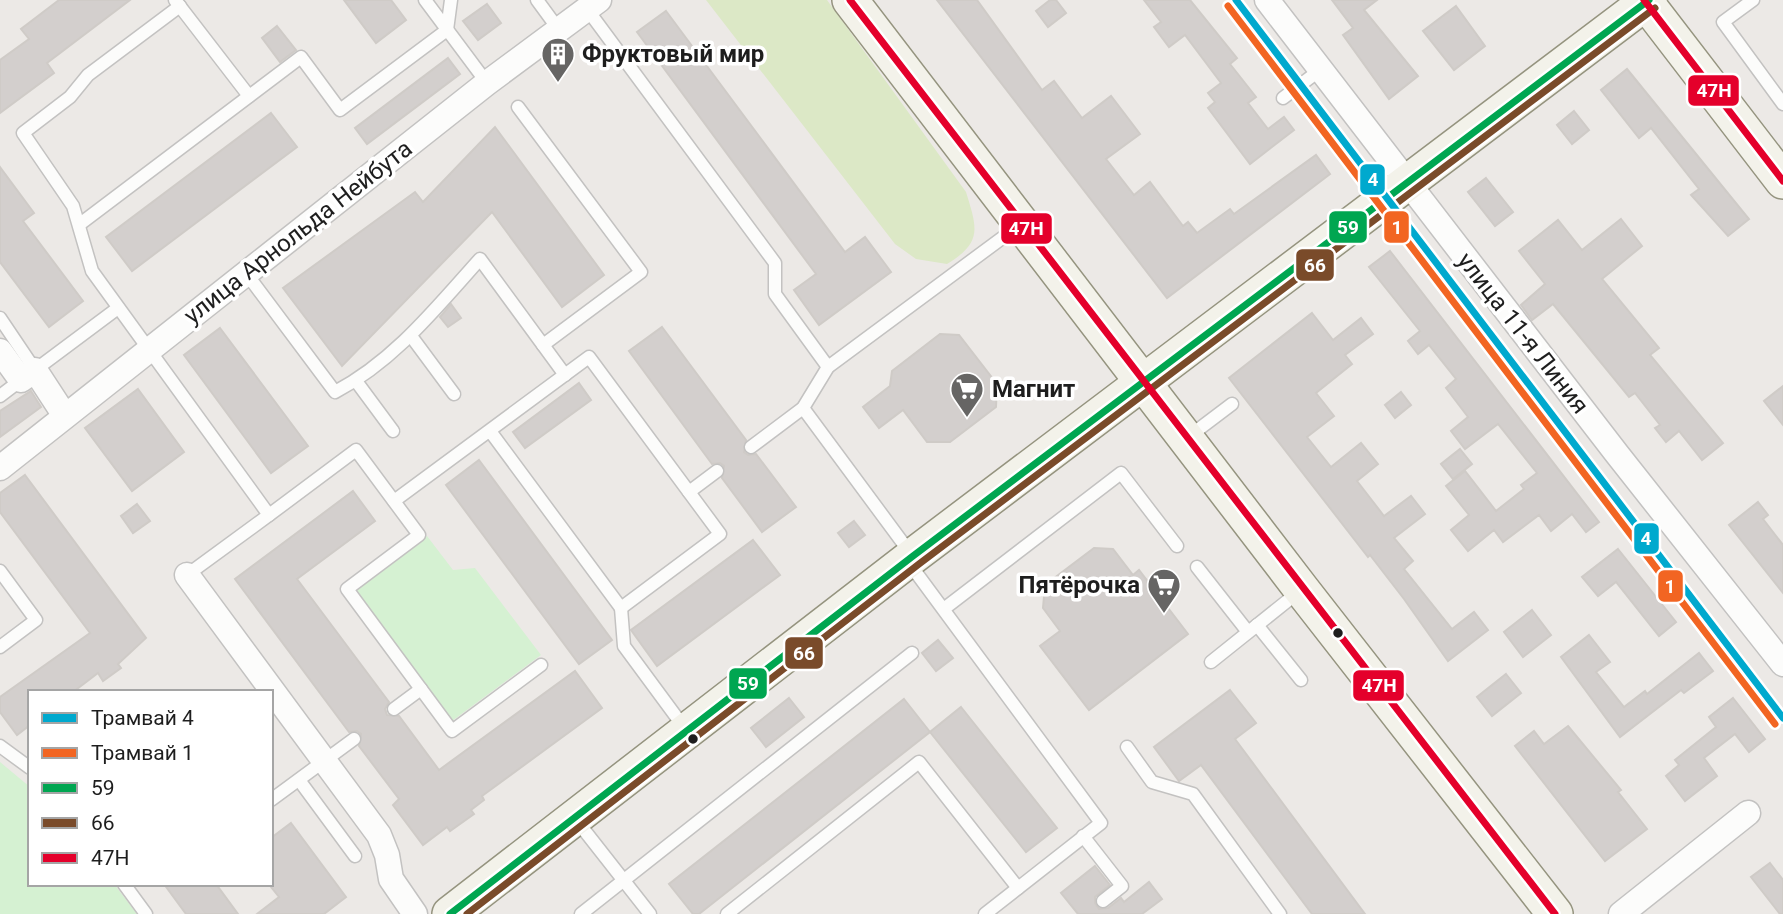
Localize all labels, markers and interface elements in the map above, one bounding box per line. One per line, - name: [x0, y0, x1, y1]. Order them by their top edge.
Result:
- building icon: Фруктовый мир: [539, 35, 577, 84]
- place label: Фруктовый мир: [582, 40, 764, 68]
- line badge: 47Н: [1687, 74, 1740, 107]
- text: 47Н: [1696, 79, 1732, 102]
- street label: улица Арнольда Нейбута: [178, 134, 418, 330]
- line badge: 4: [1359, 163, 1386, 196]
- text: 4: [1368, 168, 1379, 191]
- line badge: 59: [1328, 210, 1368, 244]
- line badge: 1: [1383, 210, 1410, 244]
- line badge: 47Н: [1000, 212, 1053, 245]
- text: 59: [1337, 216, 1359, 239]
- text: 1: [1392, 216, 1402, 239]
- text: 47Н: [1008, 217, 1044, 240]
- street label: улица 11-я Линия: [1452, 247, 1594, 419]
- line badge: 66: [1295, 248, 1335, 282]
- text: 66: [1304, 254, 1326, 277]
- supermarket icon: Магнит: [948, 370, 986, 419]
- place label: Магнит: [992, 375, 1075, 403]
- line badge: 4: [1633, 522, 1660, 555]
- text: 4: [1641, 527, 1652, 550]
- supermarket icon: Пятёрочка: [1145, 566, 1183, 615]
- line badge: 1: [1657, 569, 1684, 603]
- place label: Пятёрочка: [1019, 571, 1140, 599]
- text: 1: [1665, 575, 1675, 598]
- unlabelled marker: [1331, 626, 1345, 640]
- line badge: 66: [784, 636, 824, 670]
- text: 66: [793, 642, 815, 665]
- line badge: 59: [728, 667, 768, 700]
- line badge: 47Н: [1352, 669, 1405, 702]
- text: 59: [737, 672, 759, 695]
- text: 47Н: [1361, 674, 1397, 697]
- legend: [28, 690, 273, 886]
- text: Трамвай 4: [91, 706, 194, 730]
- unlabelled marker: [686, 732, 700, 746]
- text: Трамвай 1: [91, 741, 194, 765]
- text: 59: [91, 776, 115, 800]
- text: 66: [91, 811, 115, 835]
- text: 47Н: [91, 846, 130, 870]

